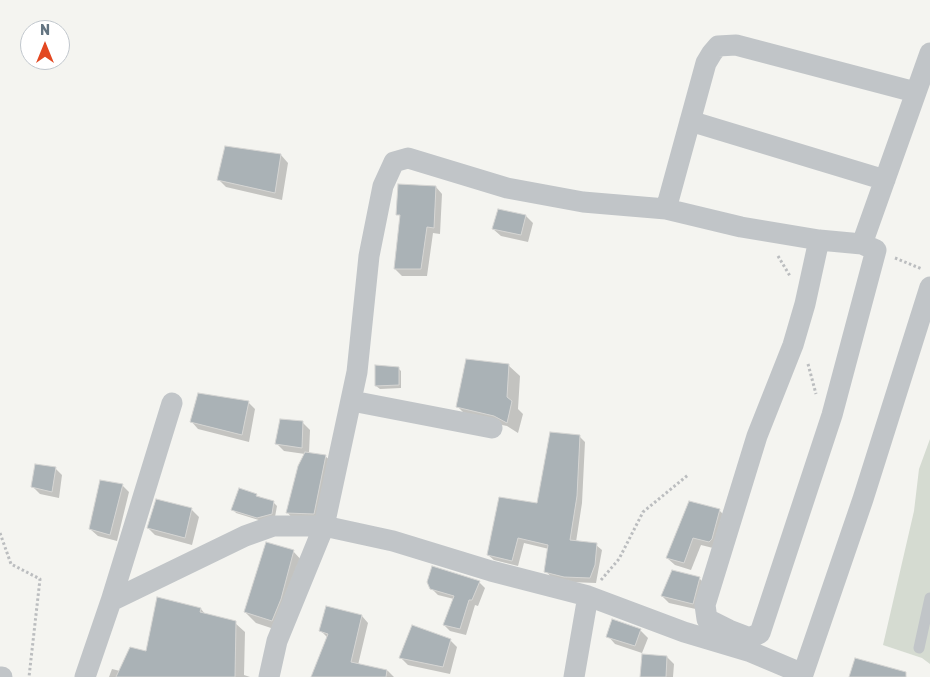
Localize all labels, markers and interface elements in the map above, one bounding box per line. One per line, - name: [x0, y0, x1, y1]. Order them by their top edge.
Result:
- north arrow: [20, 20, 70, 70]
- text: N: [40, 22, 50, 39]

